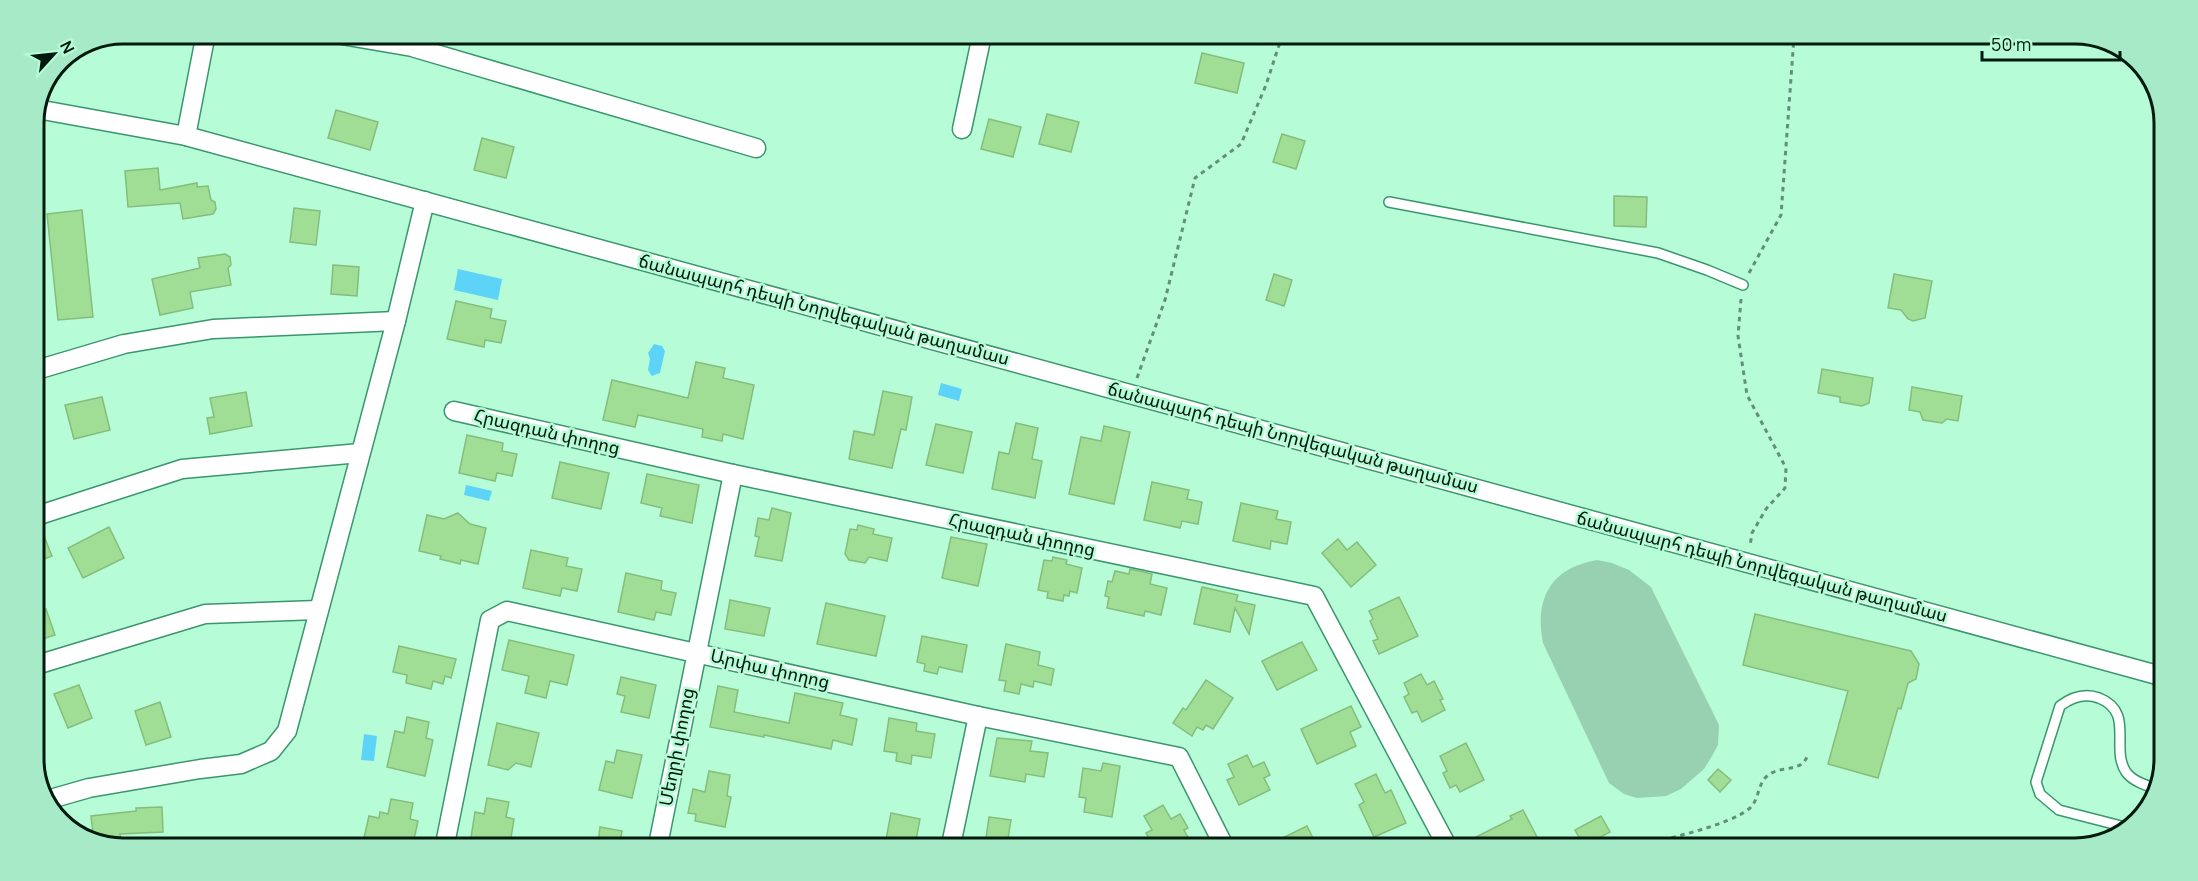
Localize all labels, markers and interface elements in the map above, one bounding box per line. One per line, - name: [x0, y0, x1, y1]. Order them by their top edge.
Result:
- north arrow: [24, 24, 84, 84]
- scale bar: [1982, 24, 2120, 62]
- text: 50 m: [1991, 32, 2031, 56]
- text: N: [55, 37, 80, 57]
- street label: ճանապարհ դեպի Նորվեգական թաղամաս: [636, 248, 1012, 370]
- street label: ճանապարհ դեպի Նորվեգական թաղամաս: [1105, 376, 1481, 498]
- street label: Հրազդան փողոց: [472, 403, 623, 459]
- street label: ճանապարհ դեպի Նորվեգական թաղամաս: [1574, 505, 1950, 627]
- street label: Հրազդան փողոց: [947, 507, 1098, 561]
- street label: Արփա փողոց: [708, 643, 832, 693]
- street label: Մեղրի փողոց: [653, 686, 699, 808]

